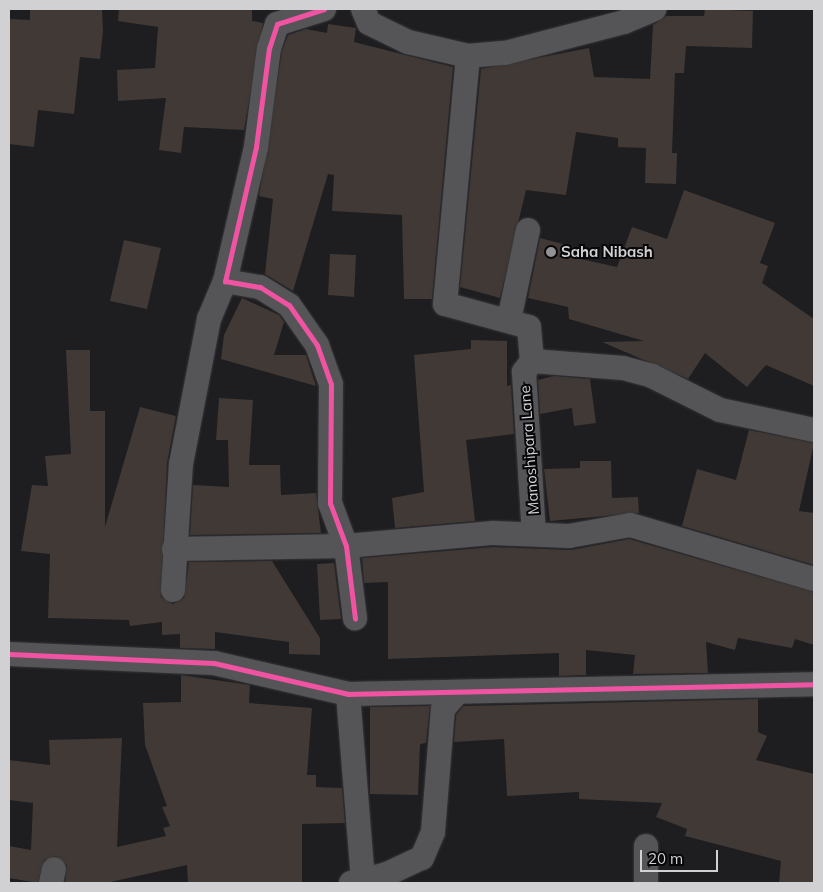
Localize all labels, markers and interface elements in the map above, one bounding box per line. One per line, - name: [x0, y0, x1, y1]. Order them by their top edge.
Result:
- place label: Saha Nibash: [561, 243, 653, 261]
- marker: Saha Nibash: [545, 246, 557, 258]
- street label: Manoshipara Lane: [516, 385, 542, 515]
- scale bar: [643, 840, 720, 872]
- text: 20 m: [648, 849, 683, 868]

